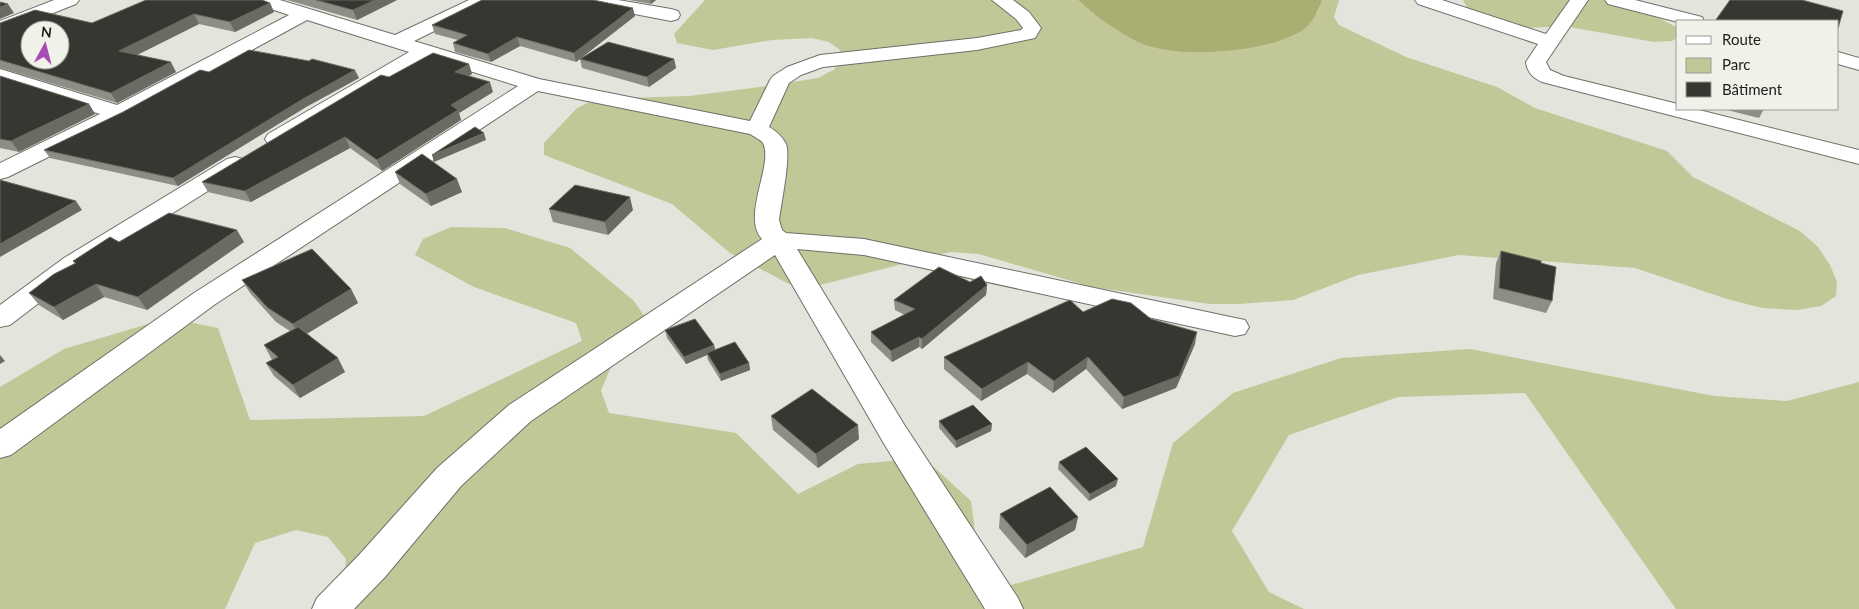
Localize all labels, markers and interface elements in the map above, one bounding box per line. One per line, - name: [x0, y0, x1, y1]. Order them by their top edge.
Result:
- north arrow: [20, 20, 70, 70]
- legend: [1676, 20, 1839, 110]
- text: N: [40, 23, 53, 41]
- text: Route: [1722, 30, 1761, 48]
- text: Parc: [1722, 55, 1751, 73]
- text: Bâtiment: [1722, 80, 1783, 98]

